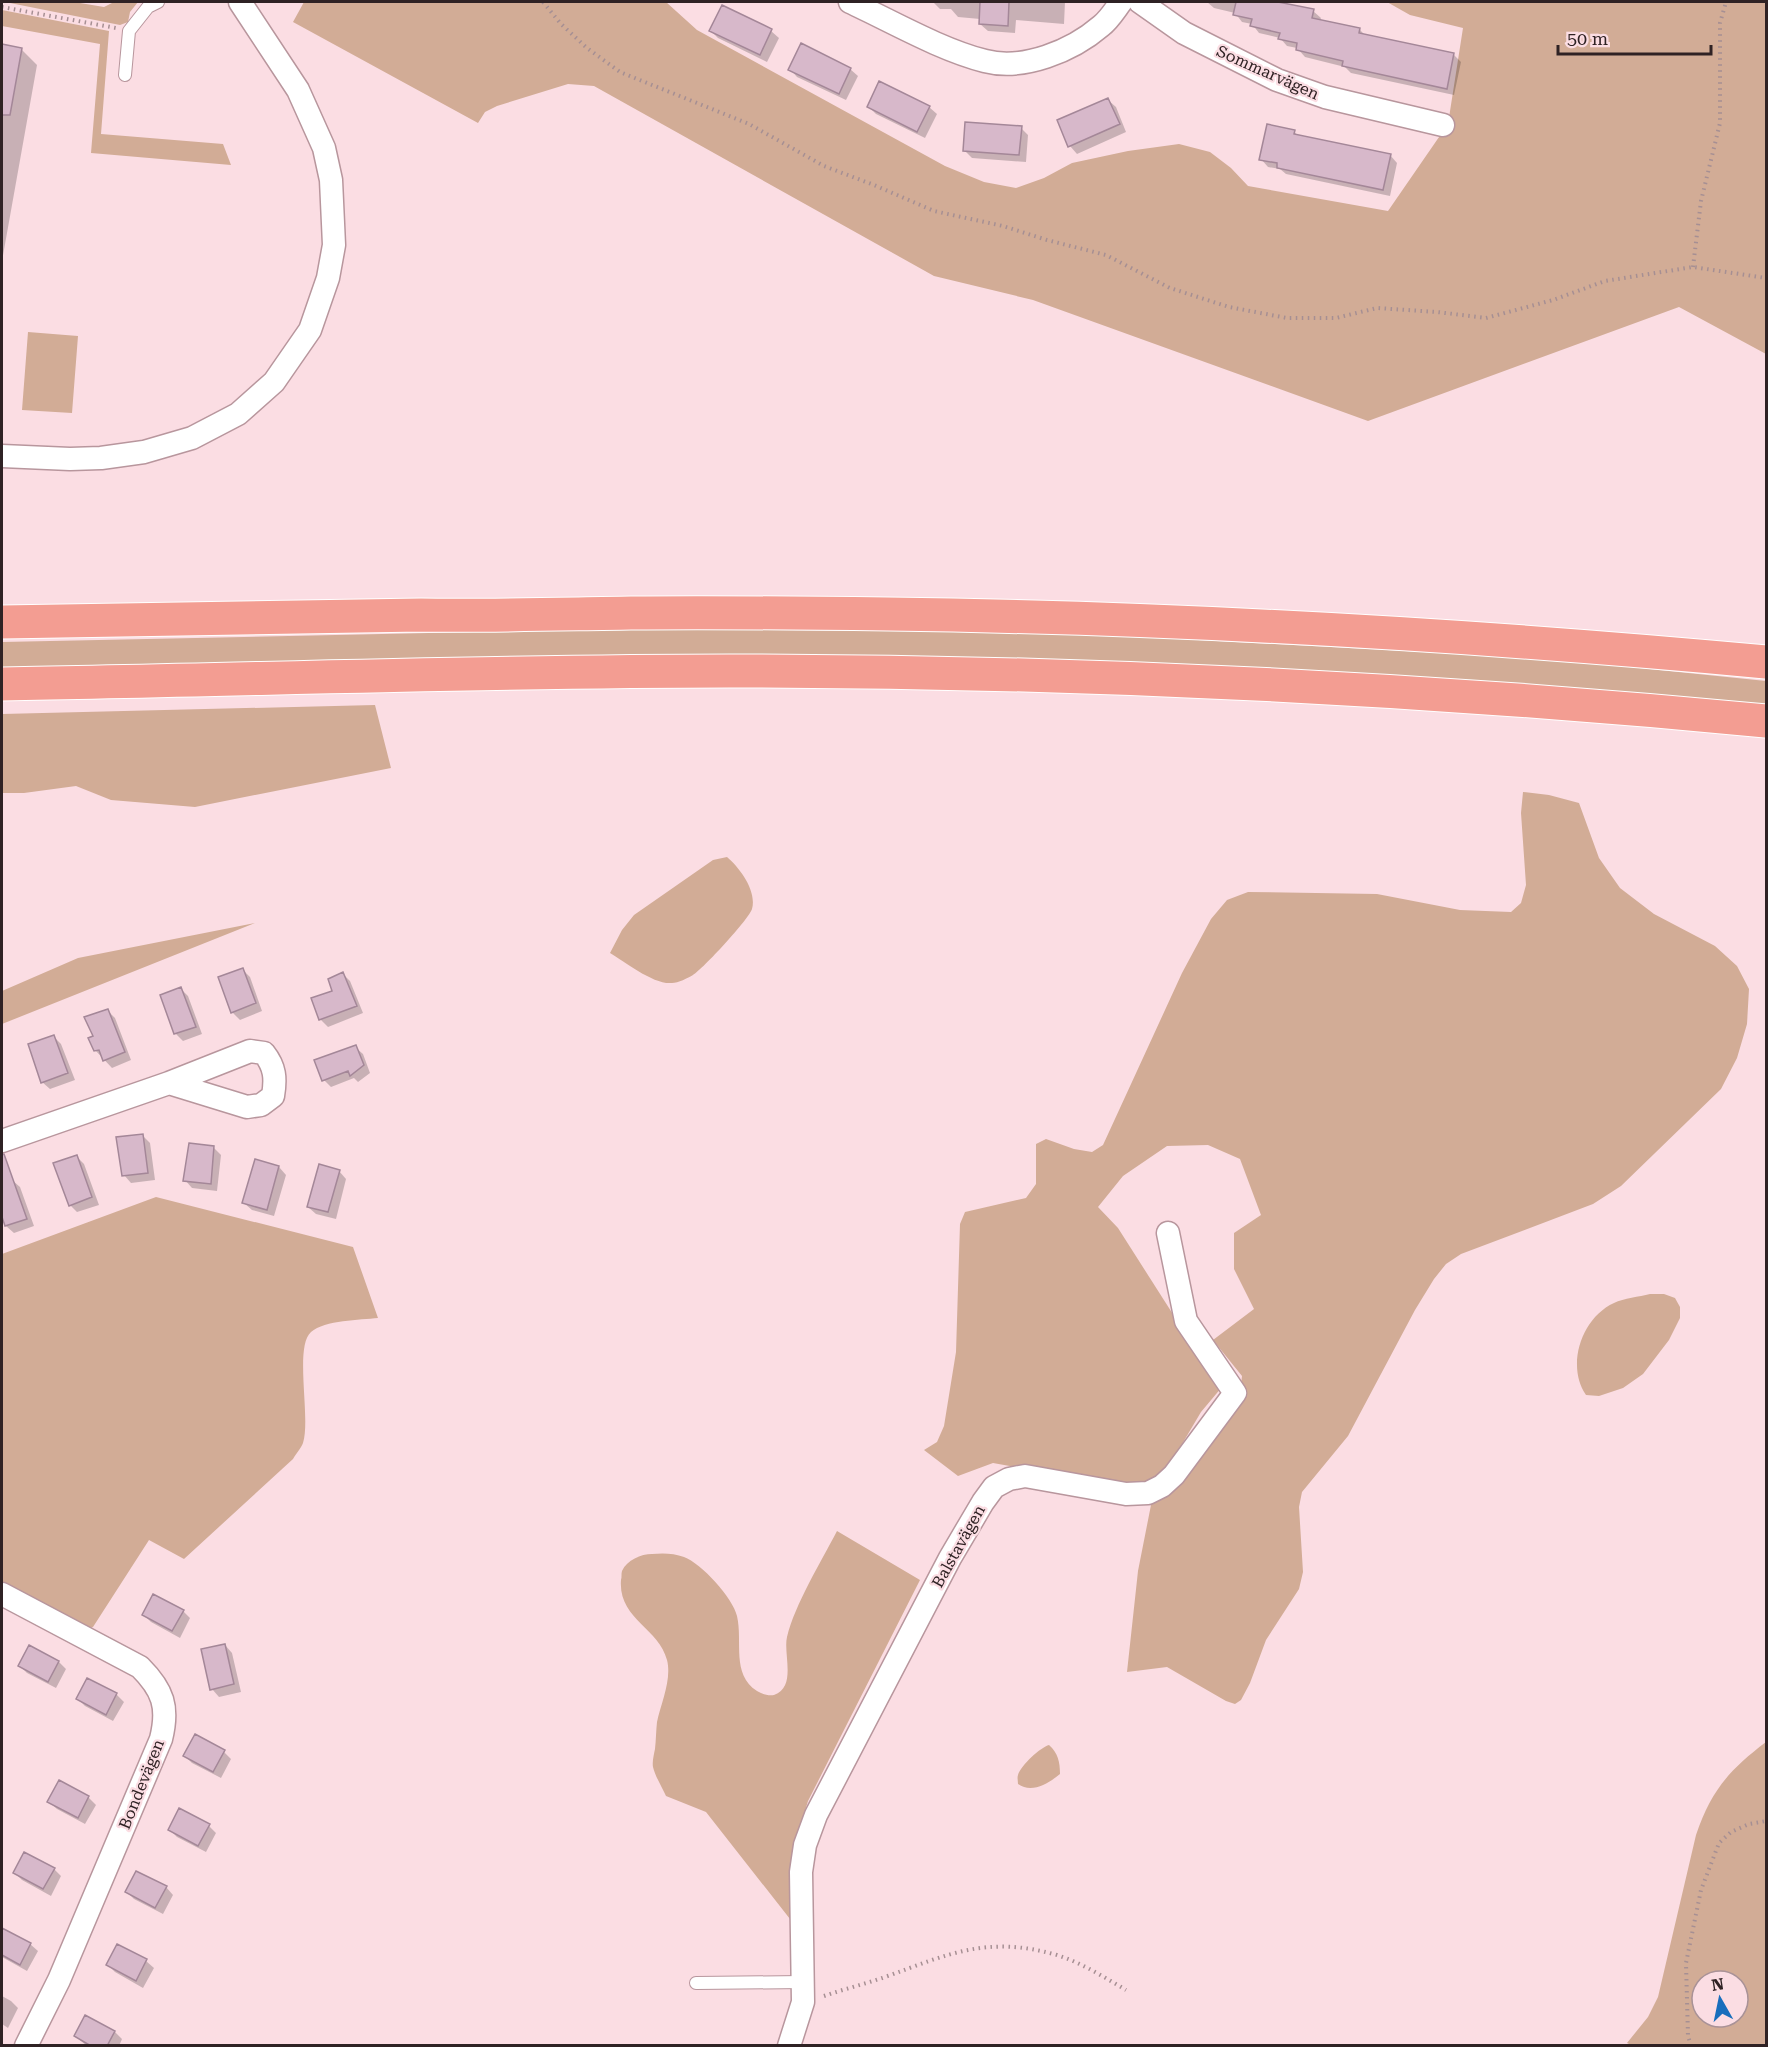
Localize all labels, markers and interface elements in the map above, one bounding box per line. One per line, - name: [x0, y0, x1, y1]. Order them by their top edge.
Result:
- scale bar: [1558, 18, 1711, 56]
- text: 50 m: [1567, 28, 1608, 49]
- street label: Sommarvägen: [1214, 41, 1322, 104]
- street label: Balstavägen: [928, 1502, 989, 1591]
- street label: Bondevägen: [115, 1736, 168, 1832]
- north arrow: [1690, 1969, 1750, 2029]
- text: N: [1710, 1974, 1725, 1995]

